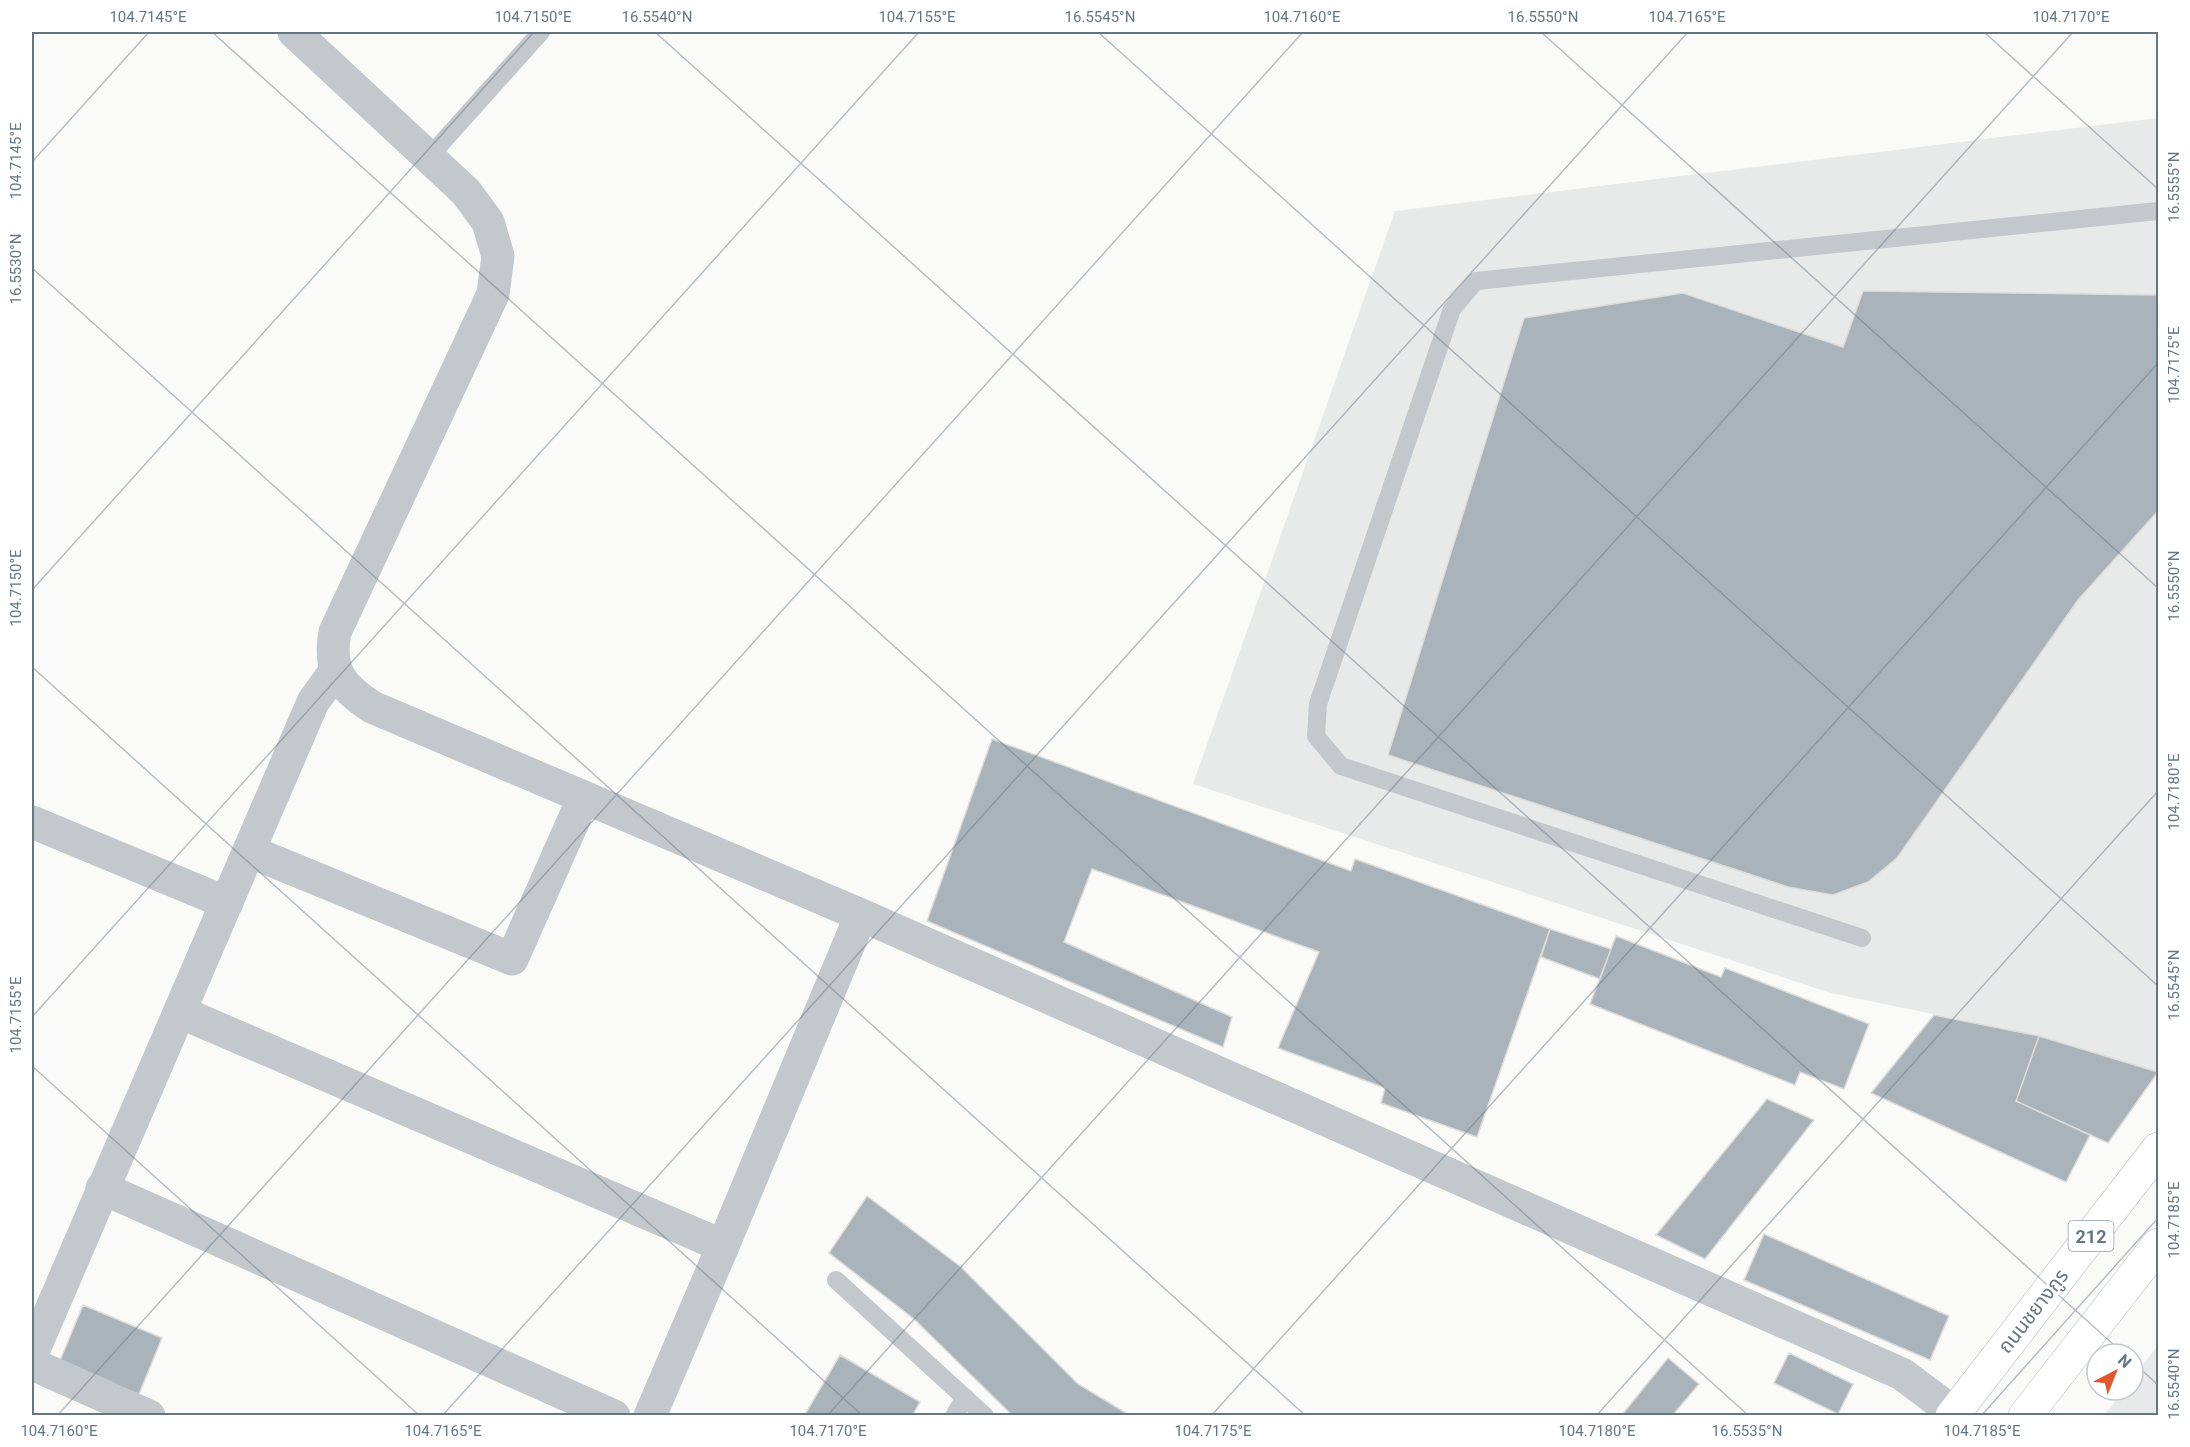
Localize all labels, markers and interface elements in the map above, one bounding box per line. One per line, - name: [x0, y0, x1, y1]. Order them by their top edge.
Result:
- text: 104.7145°E: [109, 8, 187, 26]
- text: 104.7150°E: [494, 8, 572, 26]
- text: 16.5540°N: [622, 8, 692, 26]
- text: 104.7155°E: [878, 8, 956, 26]
- text: 16.5545°N: [1065, 8, 1135, 26]
- text: 104.7160°E: [1263, 8, 1341, 26]
- text: 16.5550°N: [1508, 8, 1578, 26]
- text: 104.7165°E: [1648, 8, 1726, 26]
- text: 104.7170°E: [2032, 8, 2110, 26]
- text: 104.7145°E: [7, 122, 25, 200]
- text: 16.5555°N: [2165, 152, 2183, 222]
- text: 16.5530°N: [7, 234, 25, 304]
- text: 104.7175°E: [2165, 326, 2183, 404]
- text: 104.7150°E: [7, 549, 25, 627]
- text: 16.5550°N: [2165, 551, 2183, 621]
- text: 104.7180°E: [2165, 753, 2183, 831]
- text: 16.5545°N: [2165, 950, 2183, 1020]
- text: 104.7155°E: [7, 976, 25, 1054]
- text: 104.7185°E: [2165, 1181, 2183, 1259]
- road number: 212: [2068, 1221, 2114, 1251]
- street label: ถนนชยางกูร: [1993, 1264, 2074, 1358]
- north arrow: [2085, 1342, 2145, 1402]
- text: 16.5540°N: [2165, 1349, 2183, 1419]
- text: N: [2114, 1350, 2135, 1372]
- text: 104.7160°E: [20, 1422, 98, 1440]
- text: 104.7165°E: [404, 1422, 482, 1440]
- text: 104.7170°E: [789, 1422, 867, 1440]
- text: 104.7175°E: [1174, 1422, 1252, 1440]
- text: 104.7180°E: [1558, 1422, 1636, 1440]
- text: 16.5535°N: [1712, 1422, 1782, 1440]
- text: 104.7185°E: [1943, 1422, 2021, 1440]

